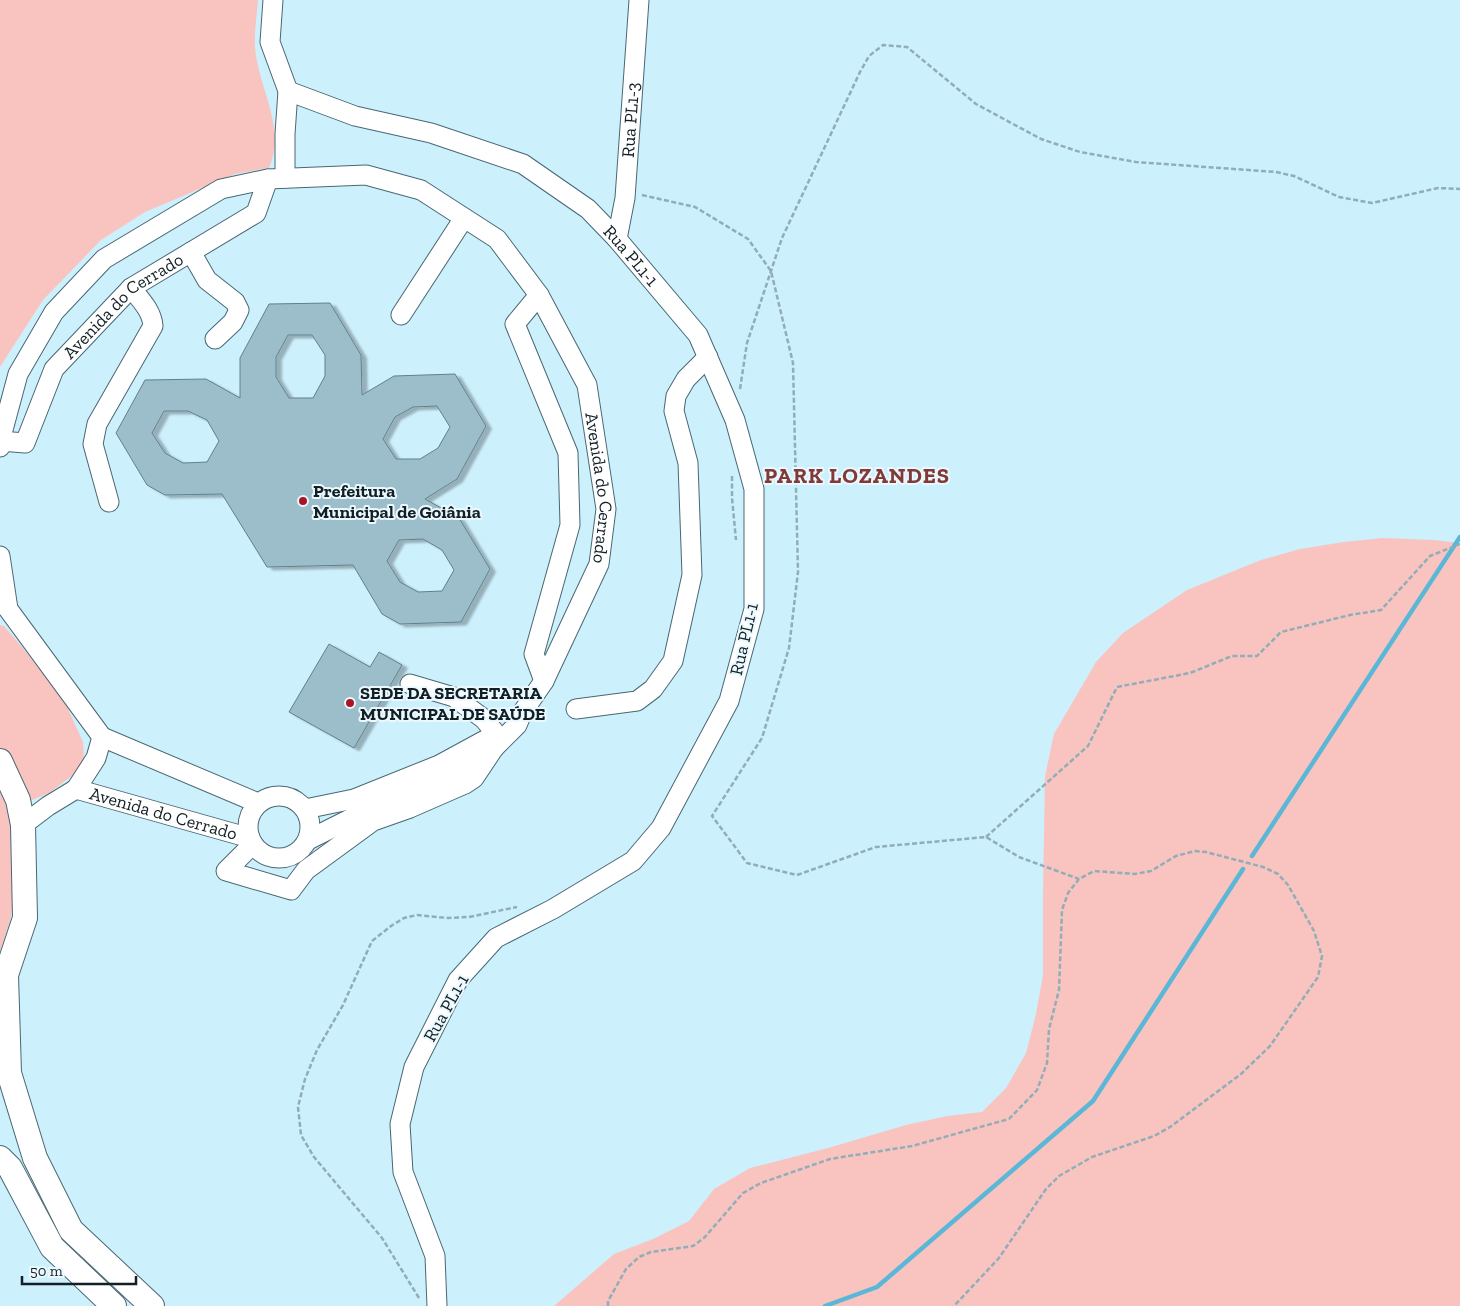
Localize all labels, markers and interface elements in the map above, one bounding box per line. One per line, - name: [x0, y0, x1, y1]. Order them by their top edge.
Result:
- street label: Rua PL1-3: [617, 81, 644, 158]
- street label: Rua PL1-1: [599, 221, 663, 291]
- street label: Avenida do Cerrado: [59, 248, 187, 363]
- street label: Avenida do Cerrado: [580, 411, 617, 565]
- district label: PARK LOZANDES: [764, 462, 950, 489]
- place label: Prefeitura Municipal de Goiânia: [313, 480, 481, 523]
- marker: Prefeitura Municipal de Goiânia: [297, 495, 309, 507]
- street label: Rua PL1-1: [725, 601, 763, 677]
- place label: SEDE DA SECRETARIA MUNICIPAL DE SAÚDE: [360, 682, 546, 725]
- marker: SEDE DA SECRETARIA MUNICIPAL DE SAÚDE: [344, 697, 356, 709]
- street label: Avenida do Cerrado: [87, 782, 240, 845]
- street label: Rua PL1-1: [419, 970, 473, 1046]
- scale bar: [22, 1254, 136, 1286]
- text: 50 m: [30, 1262, 63, 1280]

